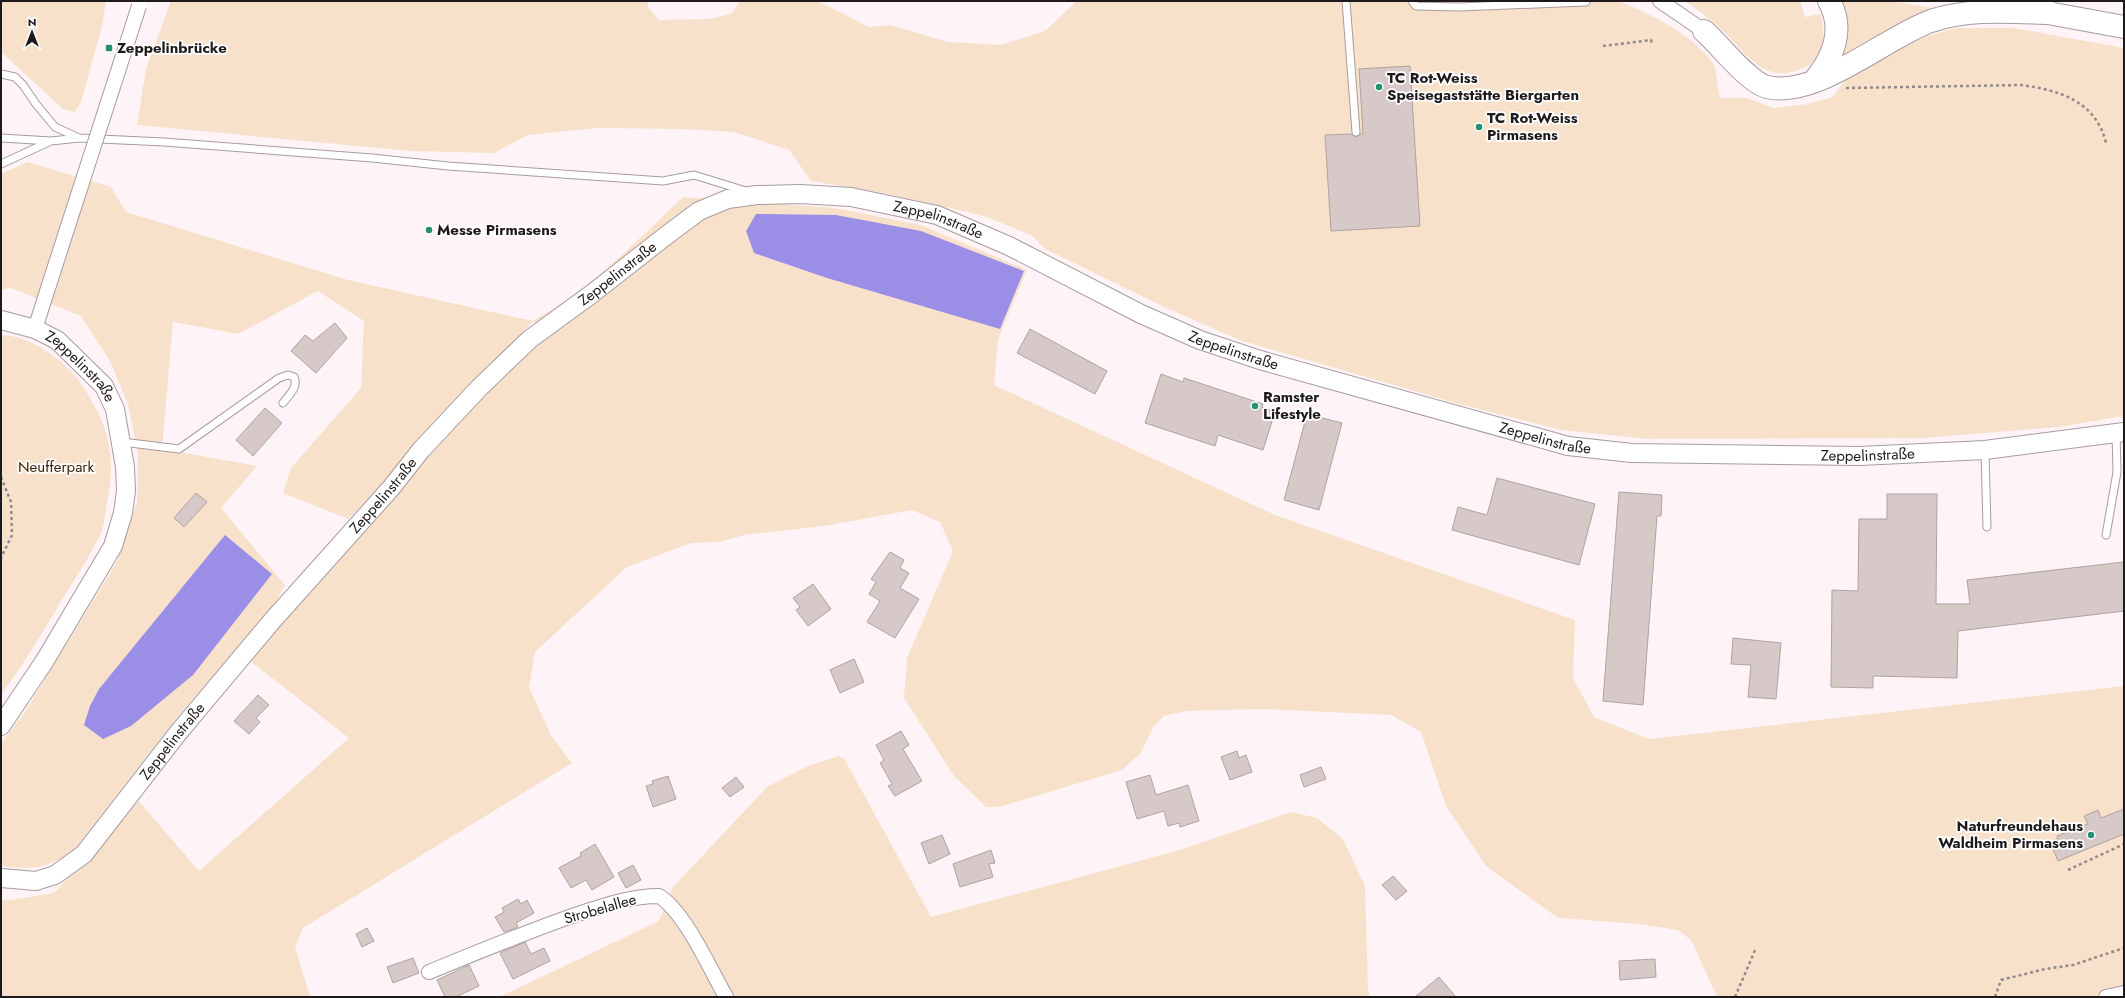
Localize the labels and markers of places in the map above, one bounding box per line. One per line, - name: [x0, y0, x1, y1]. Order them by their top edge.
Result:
- place label: Zeppelinbrücke: [117, 37, 227, 59]
- marker: Zeppelinbrücke: [104, 43, 114, 53]
- place label: TC Rot-Weiss Speisegaststätte Biergarten: [1387, 67, 1579, 106]
- marker: TC Rot-Weiss Speisegaststätte Biergarten: [1374, 82, 1384, 92]
- place label: TC Rot-Weiss Pirmasens: [1487, 107, 1578, 146]
- marker: TC Rot-Weiss Pirmasens: [1474, 122, 1484, 132]
- place label: Messe Pirmasens: [437, 219, 557, 241]
- marker: Messe Pirmasens: [424, 225, 434, 235]
- place label: Ramster Lifestyle: [1263, 386, 1321, 425]
- marker: Ramster Lifestyle: [1250, 401, 1260, 411]
- place label: Naturfreundehaus Waldheim Pirmasens: [1938, 815, 2083, 854]
- marker: Naturfreundehaus Waldheim Pirmasens: [2086, 830, 2096, 840]

